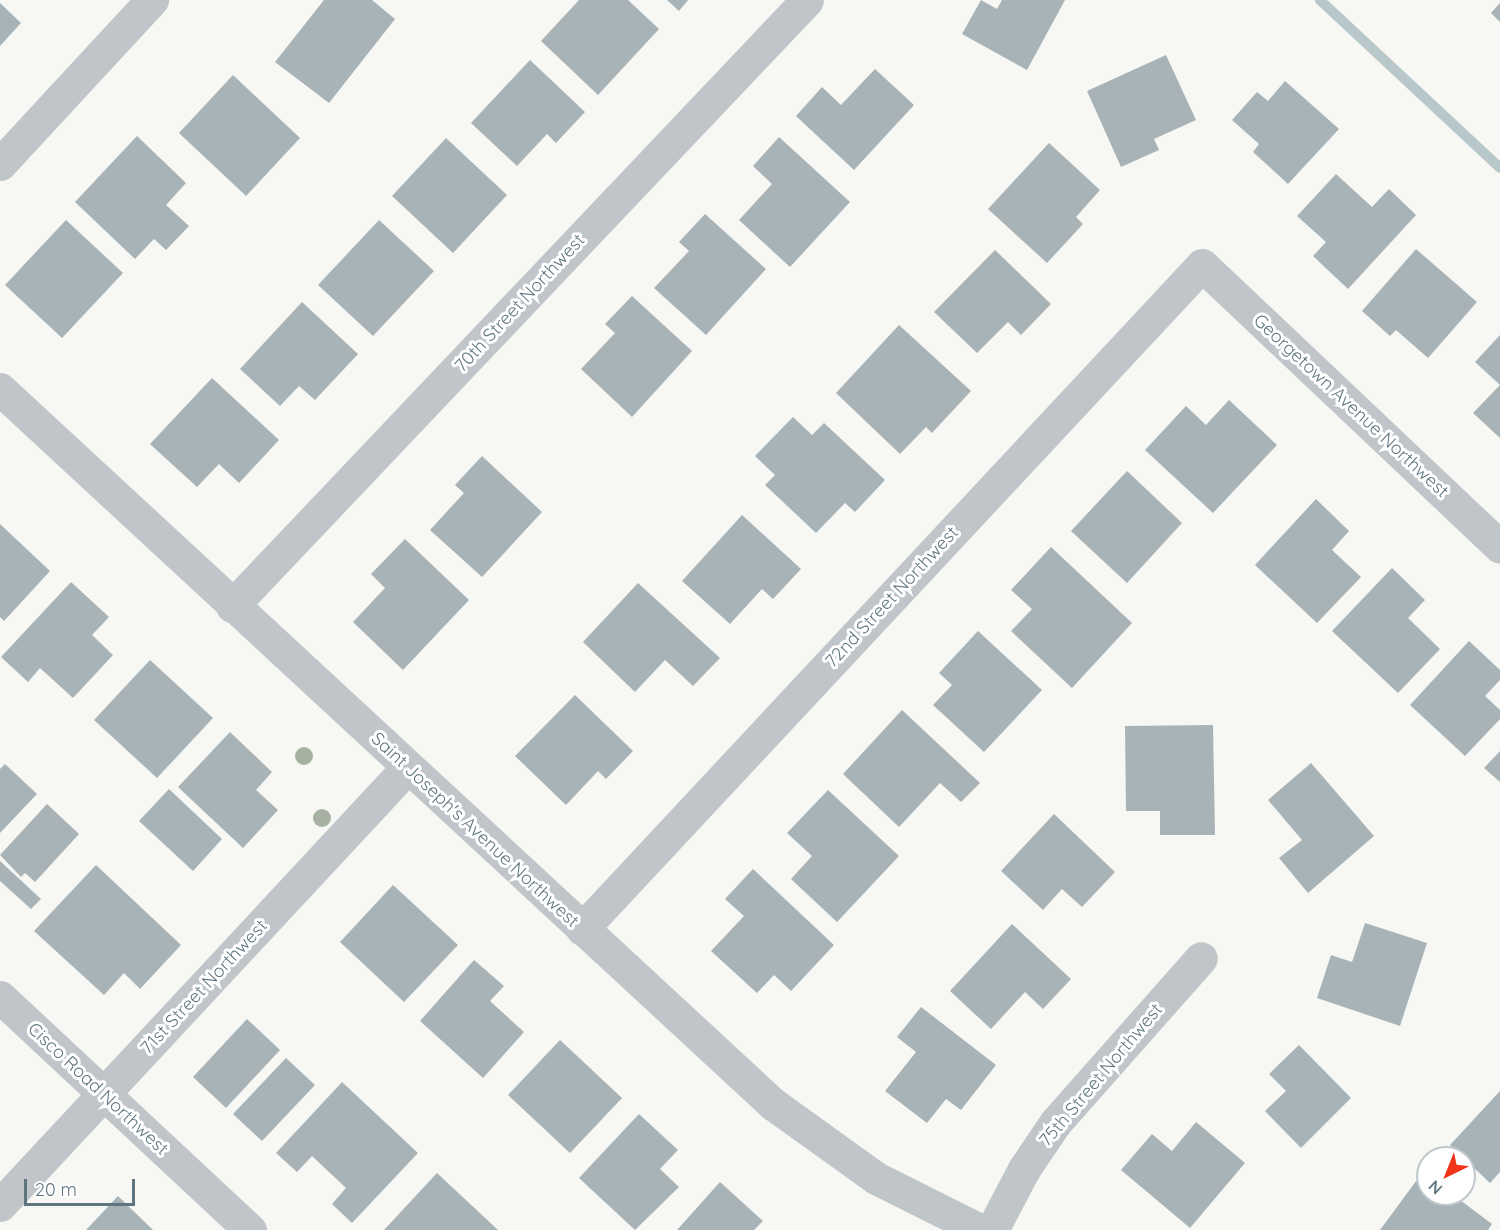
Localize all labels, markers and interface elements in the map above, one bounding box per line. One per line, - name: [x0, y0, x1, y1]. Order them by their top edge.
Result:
- street label: 70th Street Northwest: [450, 230, 590, 376]
- street label: Georgetown Avenue Northwest: [1249, 310, 1453, 502]
- street label: 72nd Street Northwest: [821, 522, 963, 672]
- street label: Saint Joseph's Avenue Northwest: [367, 728, 583, 932]
- street label: 71st Street Northwest: [136, 915, 272, 1059]
- street label: 75th Street Northwest: [1035, 999, 1167, 1151]
- street label: Cisco Road Northwest: [23, 1018, 173, 1160]
- north arrow: [1416, 1146, 1476, 1206]
- scale bar: [27, 1167, 138, 1205]
- text: N: [1424, 1176, 1446, 1199]
- text: 20 m: [35, 1178, 77, 1201]

